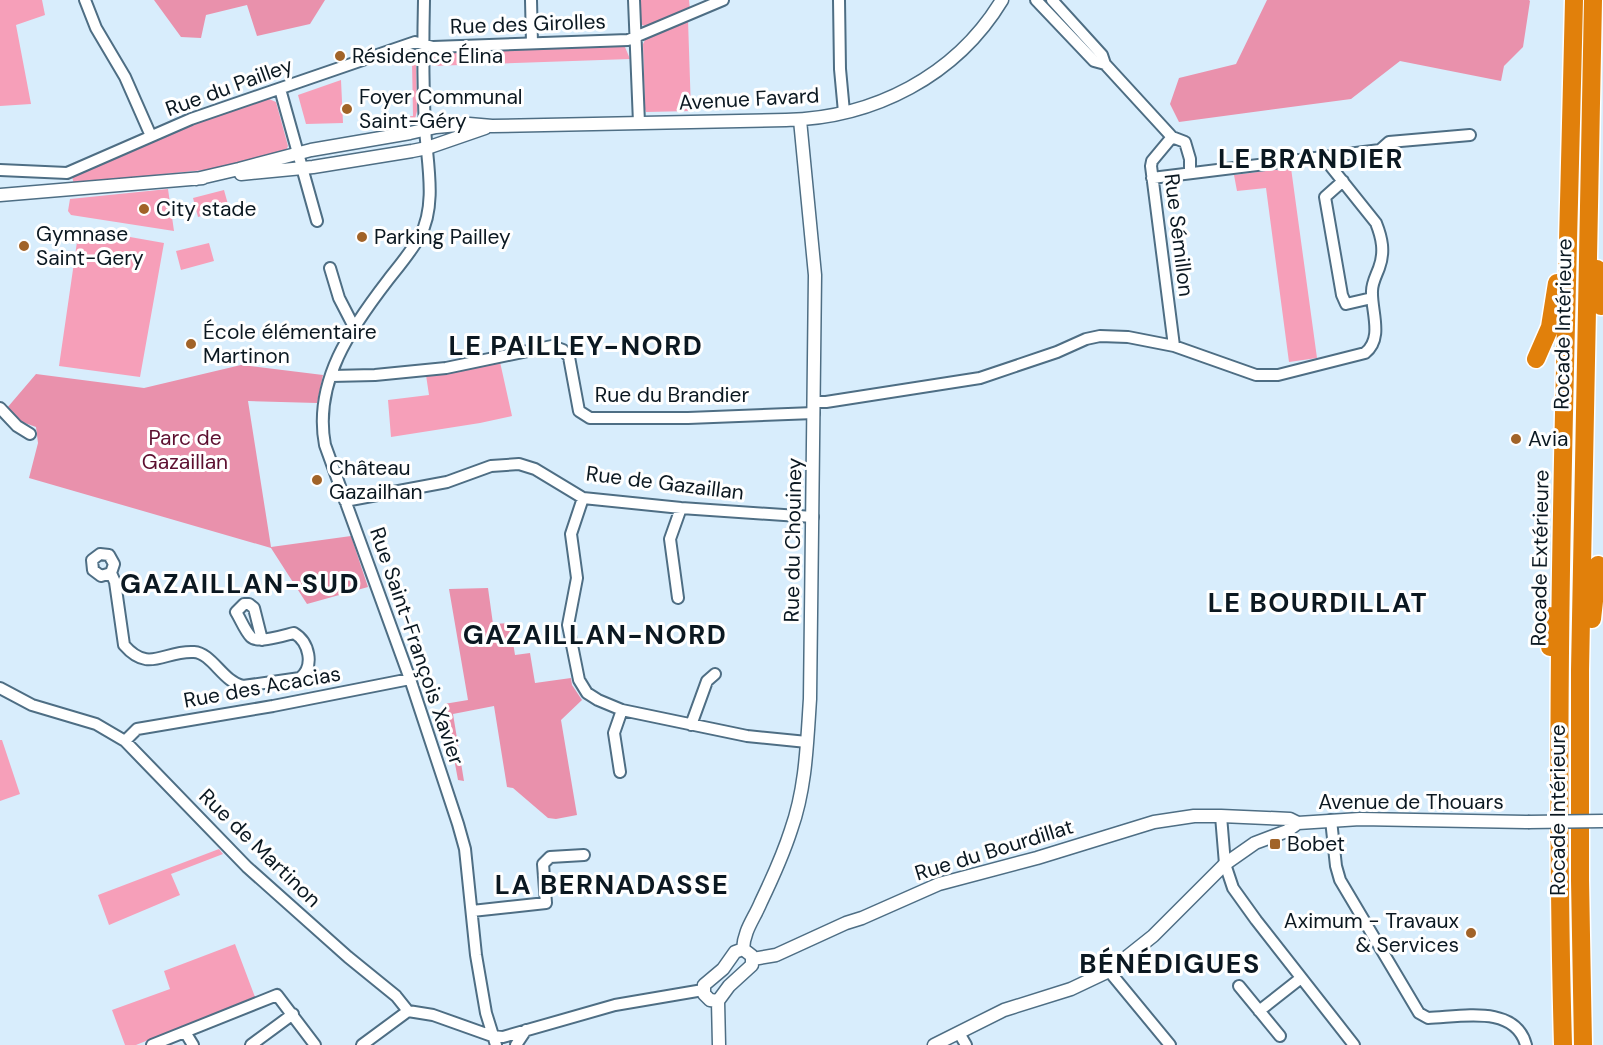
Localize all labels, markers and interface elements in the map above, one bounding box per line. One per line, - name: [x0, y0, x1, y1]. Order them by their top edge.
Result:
- street label: Rue des Girolles: [450, 7, 606, 41]
- place label: Résidence Élina: [352, 42, 503, 70]
- marker: Résidence Élina: [333, 49, 347, 63]
- street label: Rue du Pailley: [161, 51, 297, 123]
- street label: Avenue Favard: [678, 81, 820, 117]
- place label: Foyer Communal Saint-Géry: [359, 83, 523, 135]
- marker: Foyer Communal Saint-Géry: [340, 102, 354, 116]
- district label: LE BRANDIER: [1218, 141, 1404, 176]
- street label: Rue Sémillon: [1158, 172, 1200, 298]
- place label: City stade: [156, 195, 256, 223]
- marker: City stade: [137, 202, 151, 216]
- place label: Gymnase Saint-Gery: [36, 220, 144, 272]
- place label: Parking Pailley: [374, 223, 511, 251]
- marker: Parking Pailley: [355, 230, 369, 244]
- street label: Rocade Intérieure: [1548, 238, 1578, 410]
- marker: Gymnase Saint-Gery: [17, 239, 31, 253]
- place label: École élémentaire Martinon: [203, 318, 377, 370]
- district label: LE PAILLEY-NORD: [449, 328, 703, 363]
- marker: École élémentaire Martinon: [184, 337, 198, 351]
- street label: Rue du Brandier: [595, 381, 750, 409]
- park label: Parc de Gazaillan: [142, 424, 228, 476]
- place label: Avia: [1528, 425, 1568, 453]
- marker: Avia: [1509, 432, 1523, 446]
- place label: Château Gazailhan: [329, 454, 423, 506]
- street label: Rue du Chouiney: [778, 457, 808, 623]
- street label: Rue de Gazaillan: [584, 459, 746, 507]
- street label: Rocade Extérieure: [1524, 469, 1556, 647]
- marker: Château Gazailhan: [310, 473, 324, 487]
- street label: Rue Saint-François Xavier: [363, 523, 471, 769]
- district label: GAZAILLAN-SUD: [120, 566, 360, 601]
- district label: LE BOURDILLAT: [1208, 585, 1428, 620]
- district label: GAZAILLAN-NORD: [463, 617, 727, 652]
- street label: Rue des Acacias: [181, 659, 343, 715]
- street label: Rocade Intérieure: [1544, 724, 1572, 896]
- street label: Rue de Martinon: [193, 783, 327, 913]
- street label: Avenue de Thouars: [1318, 788, 1504, 816]
- street label: Rue du Bourdillat: [911, 813, 1077, 887]
- place label: Bobet: [1287, 830, 1345, 858]
- marker: Bobet: [1268, 837, 1282, 851]
- district label: LA BERNADASSE: [495, 867, 729, 902]
- place label: Aximum - Travaux & Services: [1284, 907, 1459, 959]
- marker: Aximum - Travaux & Services: [1464, 926, 1478, 940]
- district label: BÉNÉDIGUES: [1079, 946, 1261, 981]

